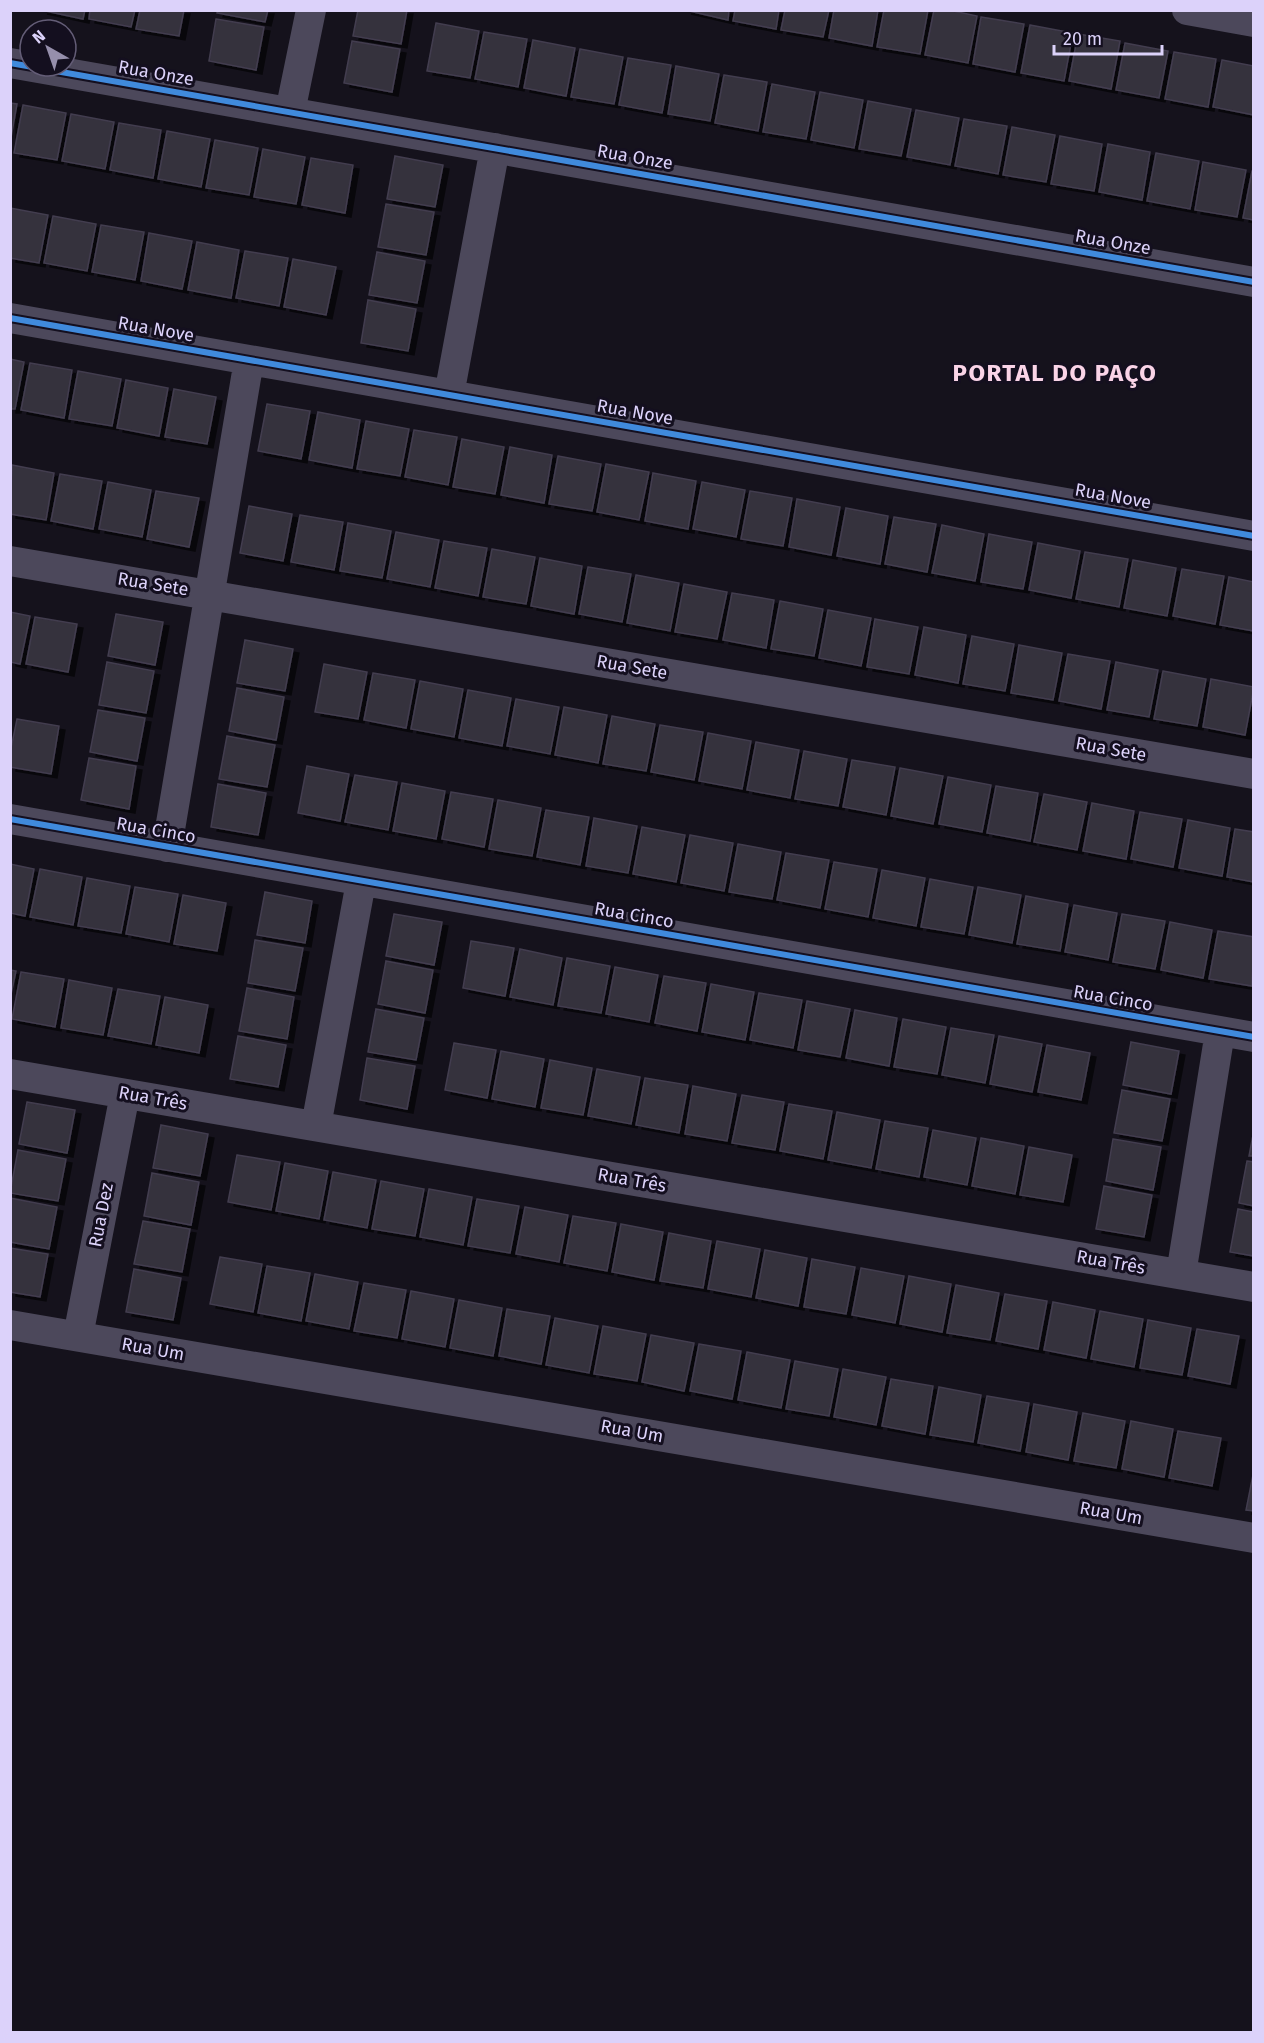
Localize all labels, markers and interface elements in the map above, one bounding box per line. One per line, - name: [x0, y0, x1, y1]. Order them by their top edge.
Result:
- north arrow: [18, 18, 78, 78]
- scale bar: [1054, 18, 1162, 56]
- text: N: [29, 26, 49, 48]
- text: 20 m: [1063, 28, 1102, 50]
- street label: Rua Onze: [116, 56, 196, 90]
- street label: Rua Onze: [595, 140, 675, 174]
- street label: Rua Onze: [1073, 225, 1153, 259]
- street label: Rua Nove: [116, 311, 196, 347]
- district label: PORTAL DO PAÇO: [953, 359, 1157, 389]
- street label: Rua Nove: [595, 394, 675, 430]
- street label: Rua Nove: [1073, 478, 1153, 514]
- street label: Rua Sete: [116, 568, 190, 600]
- street label: Rua Sete: [595, 650, 669, 684]
- street label: Rua Sete: [1074, 732, 1148, 766]
- street label: Rua Cinco: [115, 812, 197, 848]
- street label: Rua Cinco: [593, 897, 675, 933]
- street label: Rua Cinco: [1072, 980, 1154, 1016]
- street label: Rua Três: [117, 1081, 189, 1115]
- street label: Rua Três: [596, 1163, 668, 1197]
- street label: Rua Dez: [84, 1181, 118, 1249]
- street label: Rua Três: [1075, 1245, 1147, 1279]
- street label: Rua Um: [120, 1333, 186, 1365]
- street label: Rua Um: [599, 1415, 665, 1447]
- street label: Rua Um: [1078, 1497, 1144, 1529]

